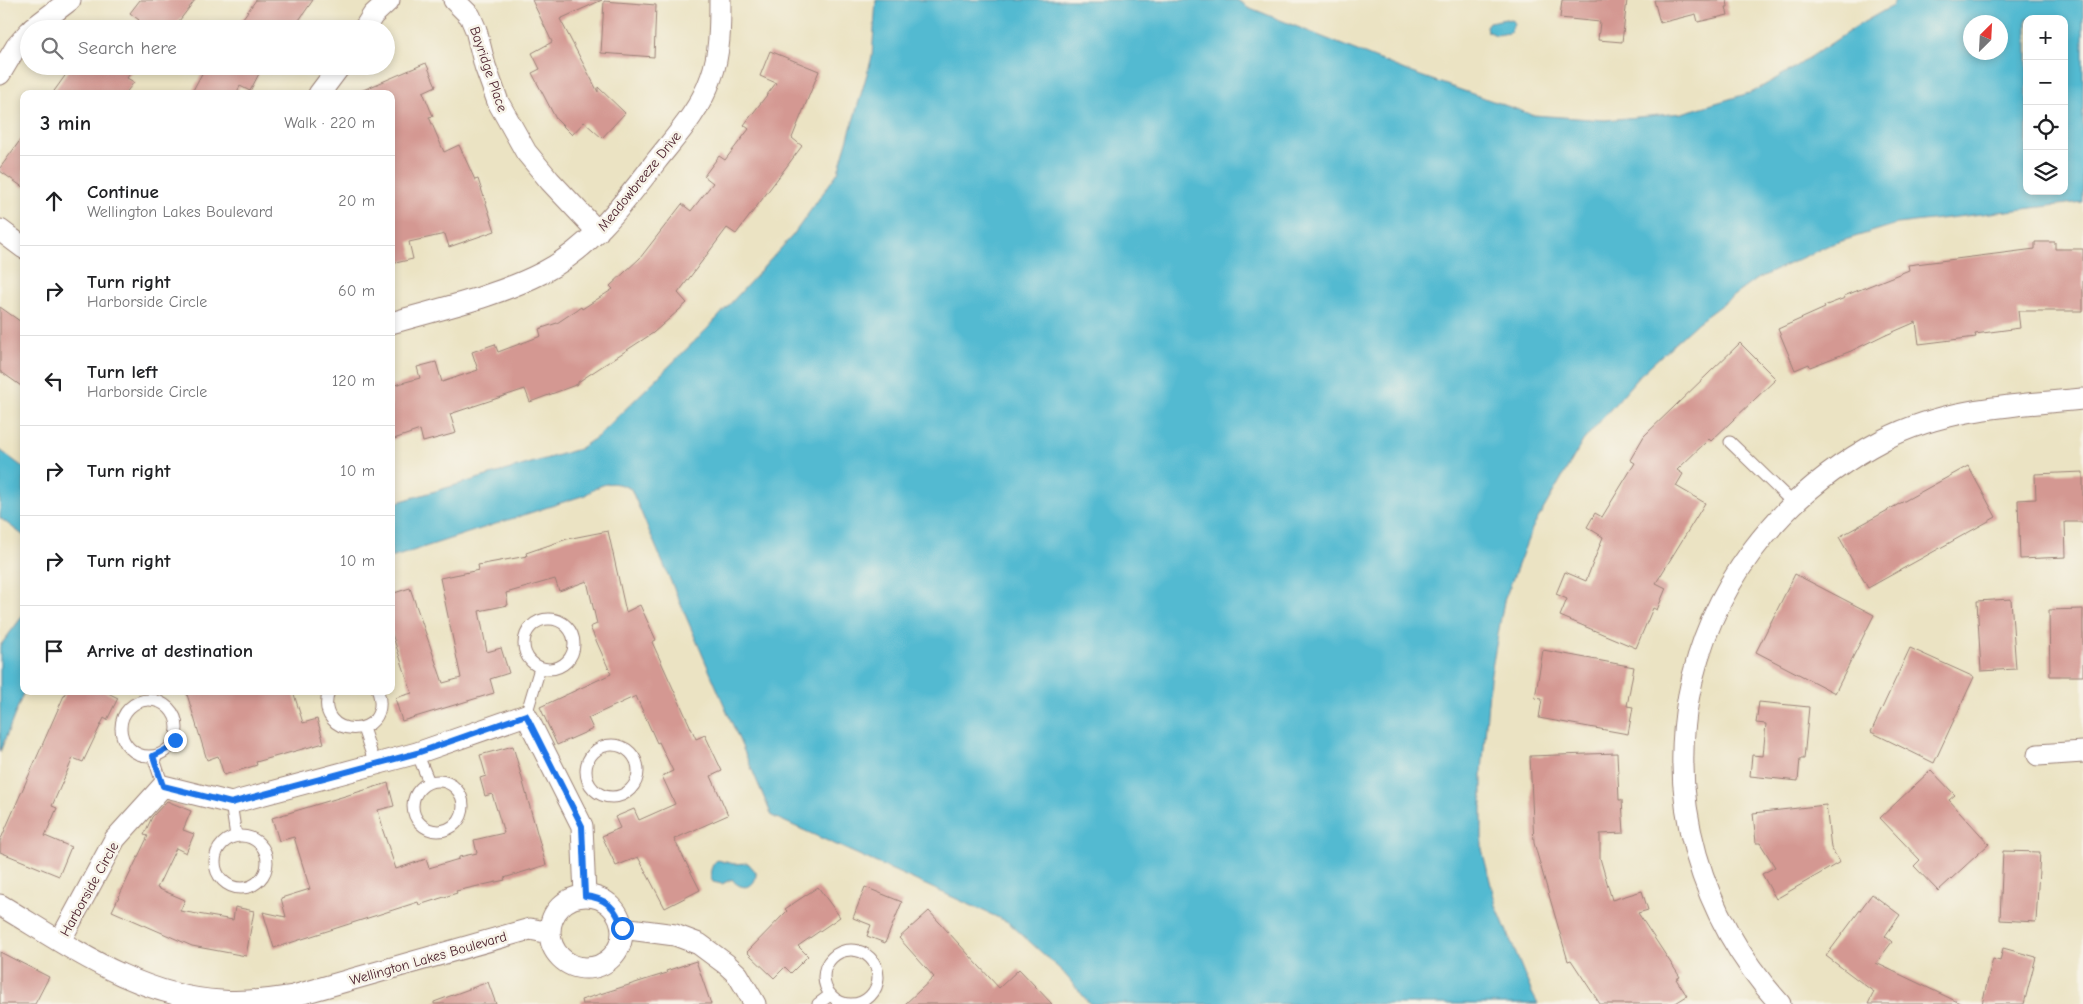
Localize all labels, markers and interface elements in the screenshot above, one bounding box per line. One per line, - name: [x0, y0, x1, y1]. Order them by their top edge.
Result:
- north arrow: [1963, 15, 2008, 60]
- map controls: [2023, 15, 2068, 195]
- button: +: [2023, 15, 2068, 60]
- search box: [20, 20, 395, 75]
- street label: Bayridge Place: [466, 24, 511, 114]
- icon: search: [38, 34, 66, 62]
- text: Search here: [78, 37, 177, 59]
- button: −: [2023, 60, 2068, 105]
- button: locate: [2023, 105, 2068, 150]
- text: 3 min: [40, 111, 91, 135]
- text: Walk · 220 m: [284, 114, 375, 132]
- street label: Meadowbreeze Drive: [594, 128, 685, 235]
- button: layers: [2023, 150, 2068, 195]
- text: Continue: [87, 181, 159, 203]
- icon: ahead: [40, 187, 68, 215]
- text: 20 m: [338, 192, 375, 210]
- text: Wellington Lakes Boulevard: [87, 203, 273, 221]
- text: Turn right: [87, 271, 171, 293]
- icon: right: [40, 277, 68, 305]
- text: 60 m: [338, 282, 375, 300]
- text: Harborside Circle: [87, 293, 207, 311]
- text: Turn left: [87, 361, 158, 383]
- icon: left: [40, 367, 68, 395]
- text: 120 m: [332, 372, 375, 390]
- text: Harborside Circle: [87, 383, 207, 401]
- icon: right: [40, 457, 68, 485]
- text: Turn right: [87, 460, 171, 482]
- text: 10 m: [340, 462, 375, 480]
- icon: right: [40, 547, 68, 575]
- text: Turn right: [87, 550, 171, 572]
- text: 10 m: [340, 552, 375, 570]
- icon: arrive: [40, 637, 68, 665]
- text: Arrive at destination: [87, 640, 253, 662]
- route end: [164, 729, 187, 752]
- street label: Harborside Circle: [56, 839, 122, 939]
- route start: [611, 917, 634, 940]
- street label: Wellington Lakes Boulevard: [348, 928, 509, 989]

